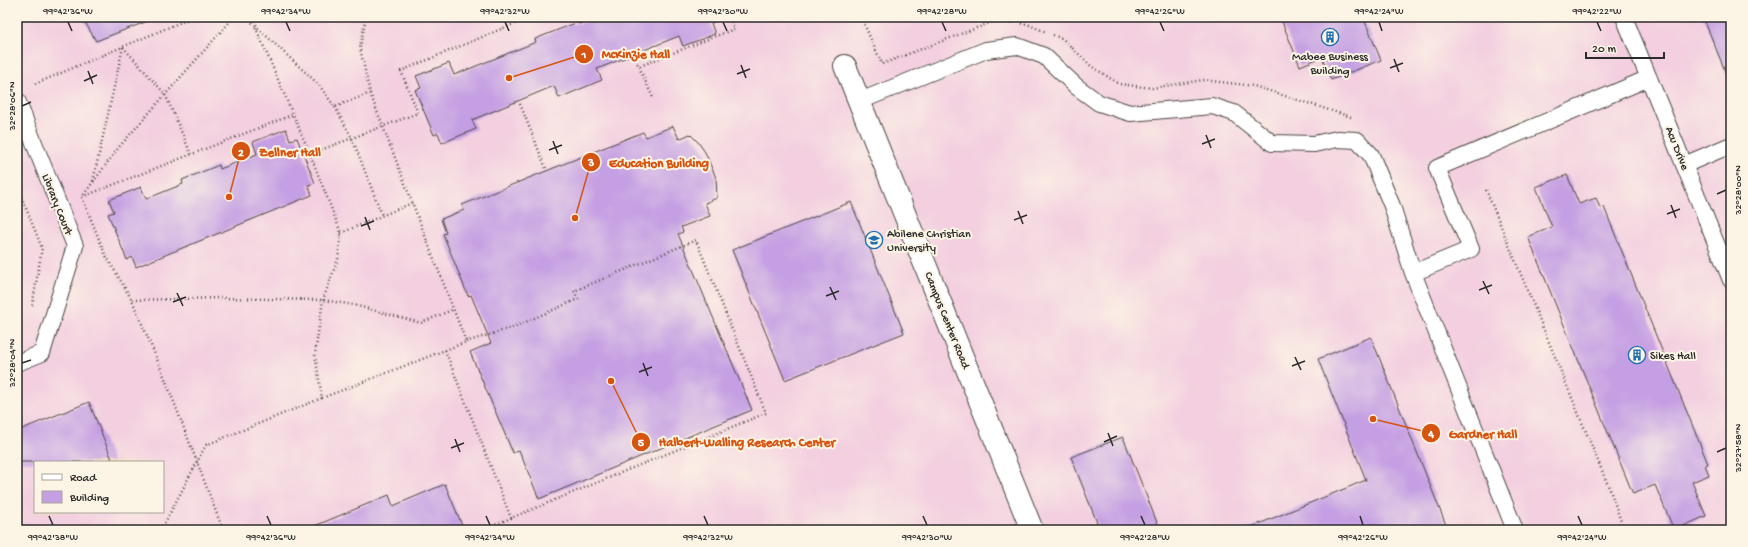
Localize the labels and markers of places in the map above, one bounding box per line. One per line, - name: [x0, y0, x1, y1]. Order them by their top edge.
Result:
- building icon: Mabee Business Building: [1320, 27, 1340, 47]
- callout: McKinzie Hall: [574, 41, 678, 66]
- place label: Mabee Business Building: [1292, 51, 1369, 79]
- callout: Zellner Hall: [231, 139, 329, 164]
- callout: Education Building: [581, 150, 717, 175]
- place label: Abilene Christian University: [887, 228, 971, 256]
- school or university icon: Abilene Christian University: [864, 230, 884, 250]
- building icon: Sikes Hall: [1627, 345, 1647, 365]
- place label: Sikes Hall: [1650, 350, 1696, 364]
- callout: Gardner Hall: [1421, 421, 1525, 446]
- callout: Halbert-Walling Research Center: [631, 429, 843, 454]

